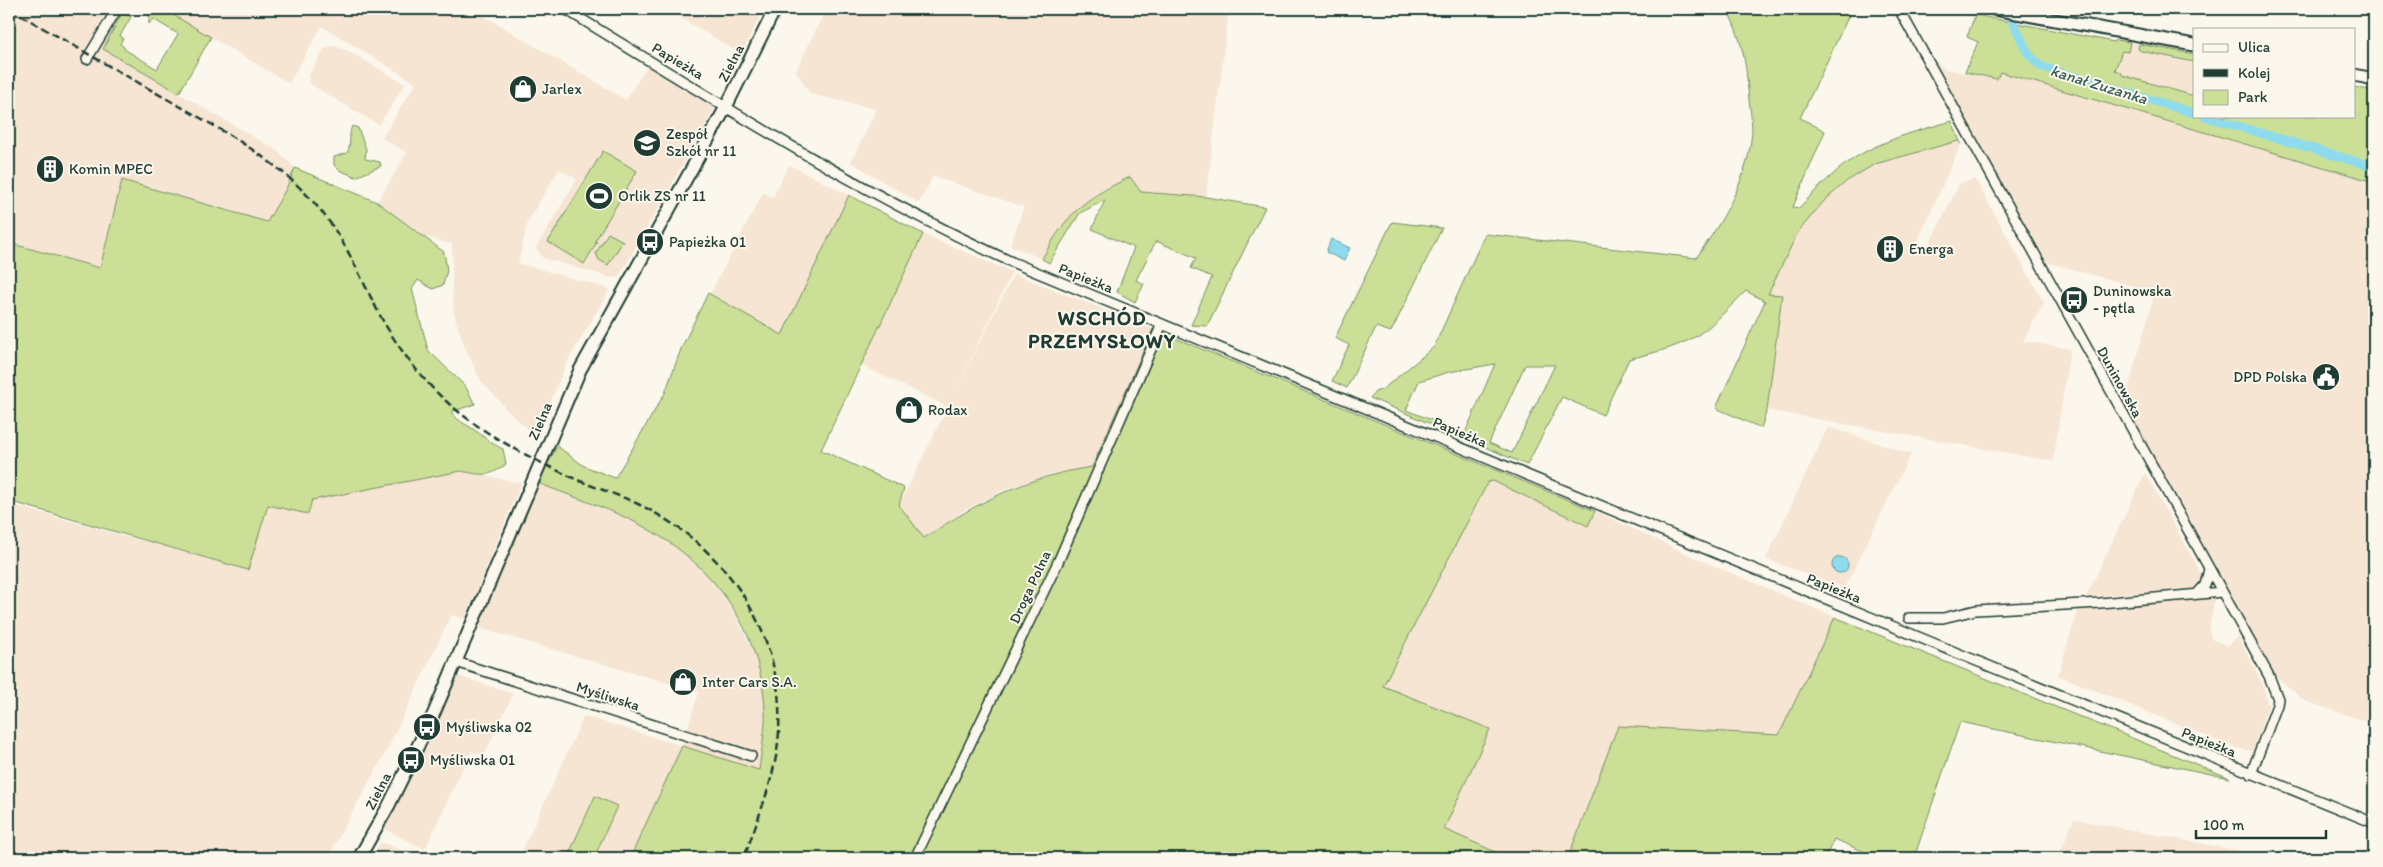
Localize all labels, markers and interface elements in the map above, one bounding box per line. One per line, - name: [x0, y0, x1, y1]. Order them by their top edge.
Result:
- legend: [2193, 28, 2356, 118]
- text: Ulica: [2238, 38, 2271, 56]
- street label: Papieżka: [649, 39, 707, 84]
- street label: Zielna: [714, 41, 748, 85]
- water label: kanał Zuzanka: [2048, 61, 2151, 109]
- text: Kolej: [2238, 64, 2270, 82]
- shop icon: Jarlex: [508, 74, 538, 104]
- place label: Jarlex: [542, 80, 582, 98]
- text: Park: [2238, 88, 2268, 106]
- place label: Zespół Szkół nr 11: [666, 125, 736, 160]
- school or university icon: Zespół Szkół nr 11: [632, 128, 662, 158]
- building icon: Komin MPEC: [35, 154, 65, 184]
- place label: Komin MPEC: [69, 160, 153, 178]
- sports icon: Orlik ZS nr 11: [584, 181, 614, 211]
- place label: Orlik ZS nr 11: [618, 187, 706, 205]
- bus stop icon: Papieżka 01: [635, 227, 665, 257]
- place label: Papieżka 01: [669, 233, 746, 251]
- building icon: Energa: [1875, 234, 1905, 264]
- place label: Energa: [1909, 240, 1954, 258]
- street label: Papieżka: [1056, 259, 1116, 297]
- place label: Duninowska - pętla: [2093, 282, 2172, 317]
- bus stop icon: Duninowska - pętla: [2059, 285, 2089, 315]
- district label: WSCHÓD PRZEMYSŁOWY: [1028, 306, 1176, 353]
- street label: Duninowska: [2093, 343, 2147, 421]
- public building icon: DPD Polska: [2311, 362, 2341, 392]
- place label: DPD Polska: [2233, 368, 2308, 386]
- shop icon: Rodax: [894, 395, 924, 425]
- street label: Zielna: [524, 399, 556, 443]
- place label: Rodax: [928, 401, 967, 419]
- street label: Papieżka: [1430, 413, 1490, 452]
- street label: Droga Polna: [1005, 547, 1055, 626]
- street label: Papieżka: [1804, 569, 1864, 607]
- shop icon: Inter Cars S.A.: [668, 667, 698, 697]
- place label: Inter Cars S.A.: [702, 673, 797, 691]
- street label: Myśliwska: [574, 677, 643, 715]
- bus stop icon: Myśliwska 02: [412, 712, 442, 742]
- place label: Myśliwska 02: [446, 718, 532, 736]
- street label: Papieżka: [2179, 723, 2239, 761]
- bus stop icon: Myśliwska 01: [396, 745, 426, 775]
- place label: Myśliwska 01: [430, 751, 515, 769]
- street label: Zielna: [361, 769, 395, 813]
- scale bar: [2196, 807, 2326, 839]
- text: 100 m: [2203, 816, 2245, 834]

